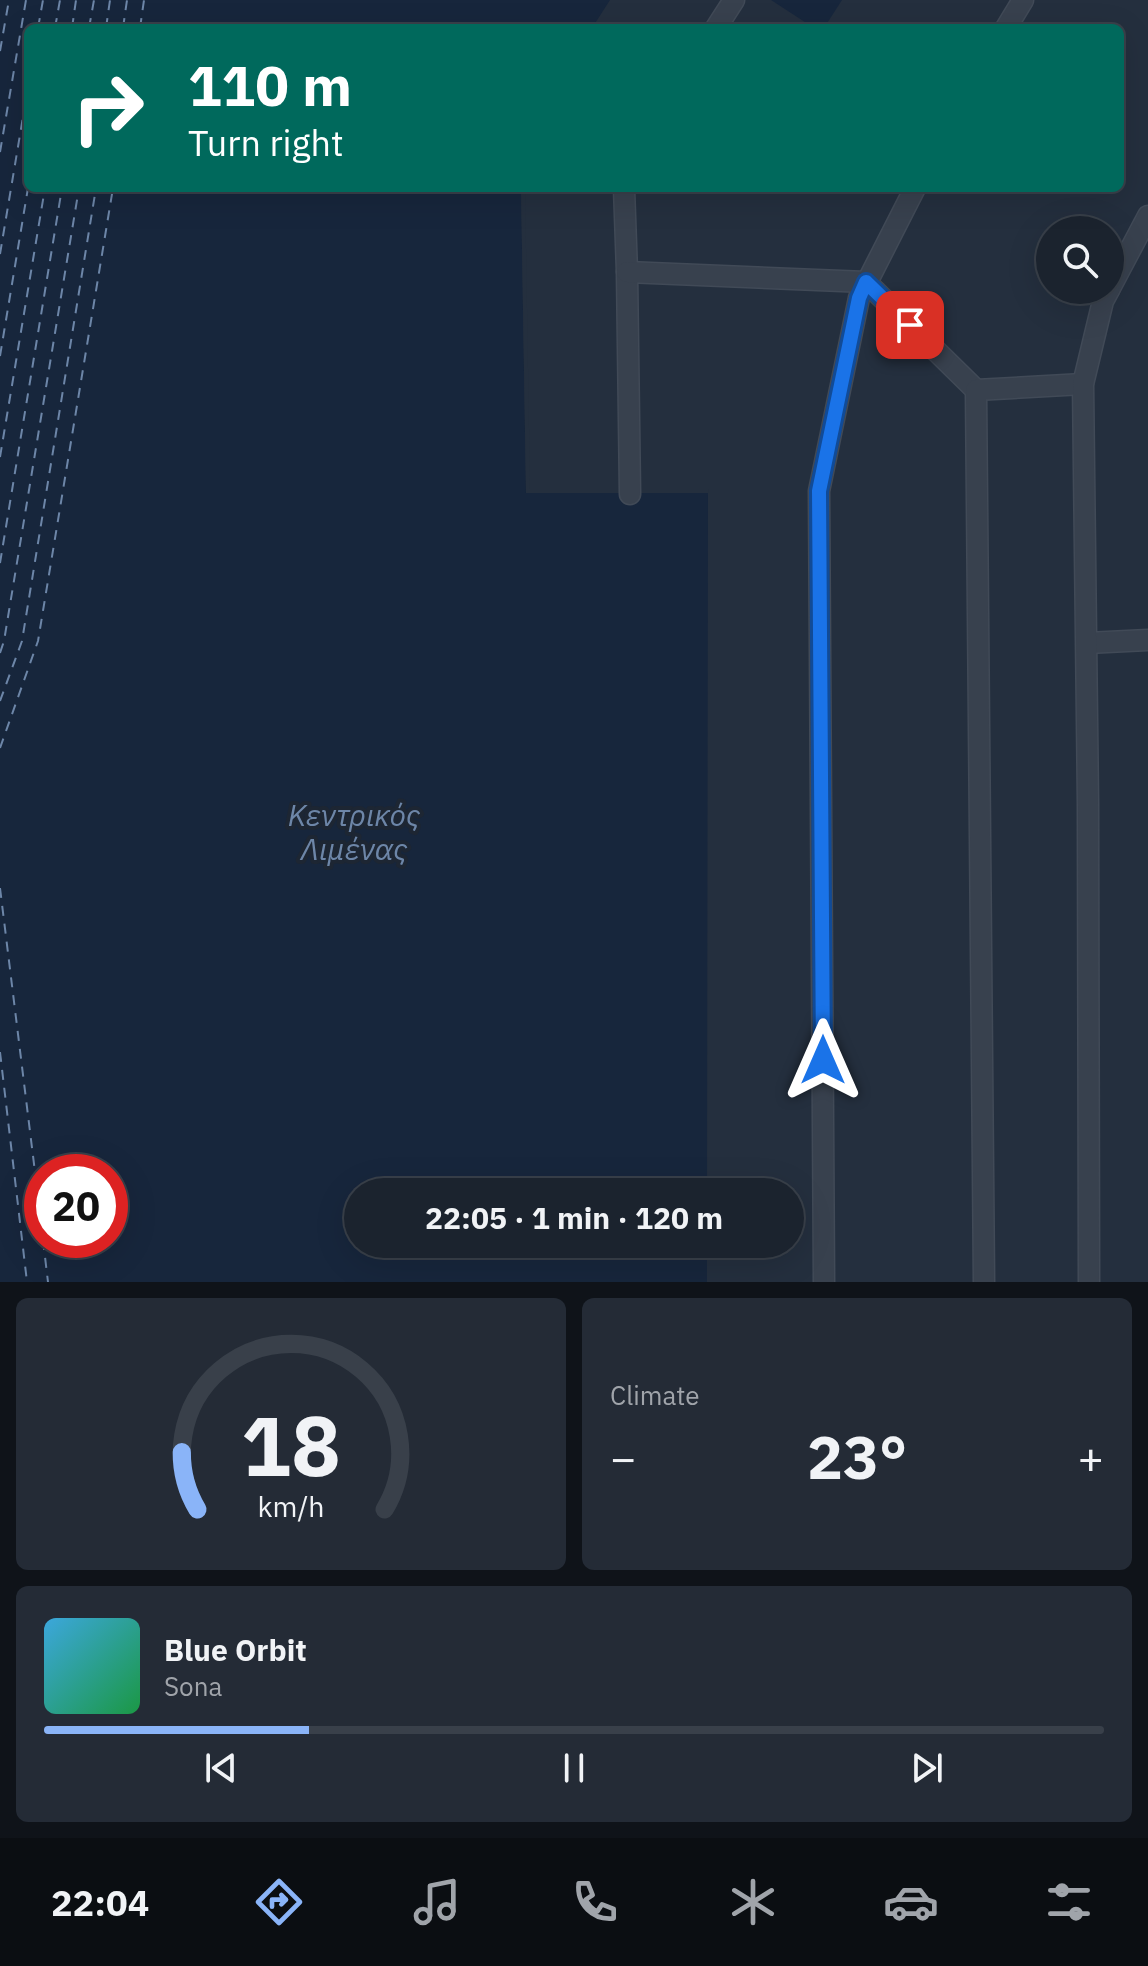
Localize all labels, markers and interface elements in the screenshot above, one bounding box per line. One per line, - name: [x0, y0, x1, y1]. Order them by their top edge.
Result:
- text: 110 m: [188, 49, 352, 121]
- icon: right: [56, 56, 160, 160]
- text: Turn right: [188, 119, 344, 166]
- map controls: [1036, 216, 1124, 304]
- button: search: [1036, 216, 1124, 304]
- pin: [876, 291, 944, 359]
- icon: arrive: [888, 303, 932, 347]
- water label: Κεντρικός Λιμένας: [288, 795, 421, 868]
- position arrow: [781, 1018, 865, 1102]
- speed limit sign: 20: [24, 1154, 128, 1258]
- text: 22:05 · 1 min · 120 m: [425, 1198, 723, 1237]
- text: Climate: [610, 1378, 700, 1412]
- text: 18: [241, 1391, 341, 1499]
- text: 23°: [807, 1417, 907, 1496]
- text: −: [610, 1429, 636, 1486]
- text: +: [1078, 1429, 1104, 1486]
- text: km/h: [257, 1488, 325, 1525]
- text: Blue Orbit: [164, 1630, 307, 1669]
- text: Sona: [164, 1669, 222, 1703]
- icon: previous: [199, 1746, 243, 1790]
- icon: pause: [552, 1746, 596, 1790]
- icon: next: [905, 1746, 949, 1790]
- icon: directions: [251, 1874, 307, 1930]
- icon: music: [409, 1874, 465, 1930]
- icon: phone: [567, 1874, 623, 1930]
- icon: climate: [725, 1874, 781, 1930]
- icon: car: [883, 1874, 939, 1930]
- icon: filters: [1041, 1874, 1097, 1930]
- text: 22:04: [51, 1879, 149, 1926]

